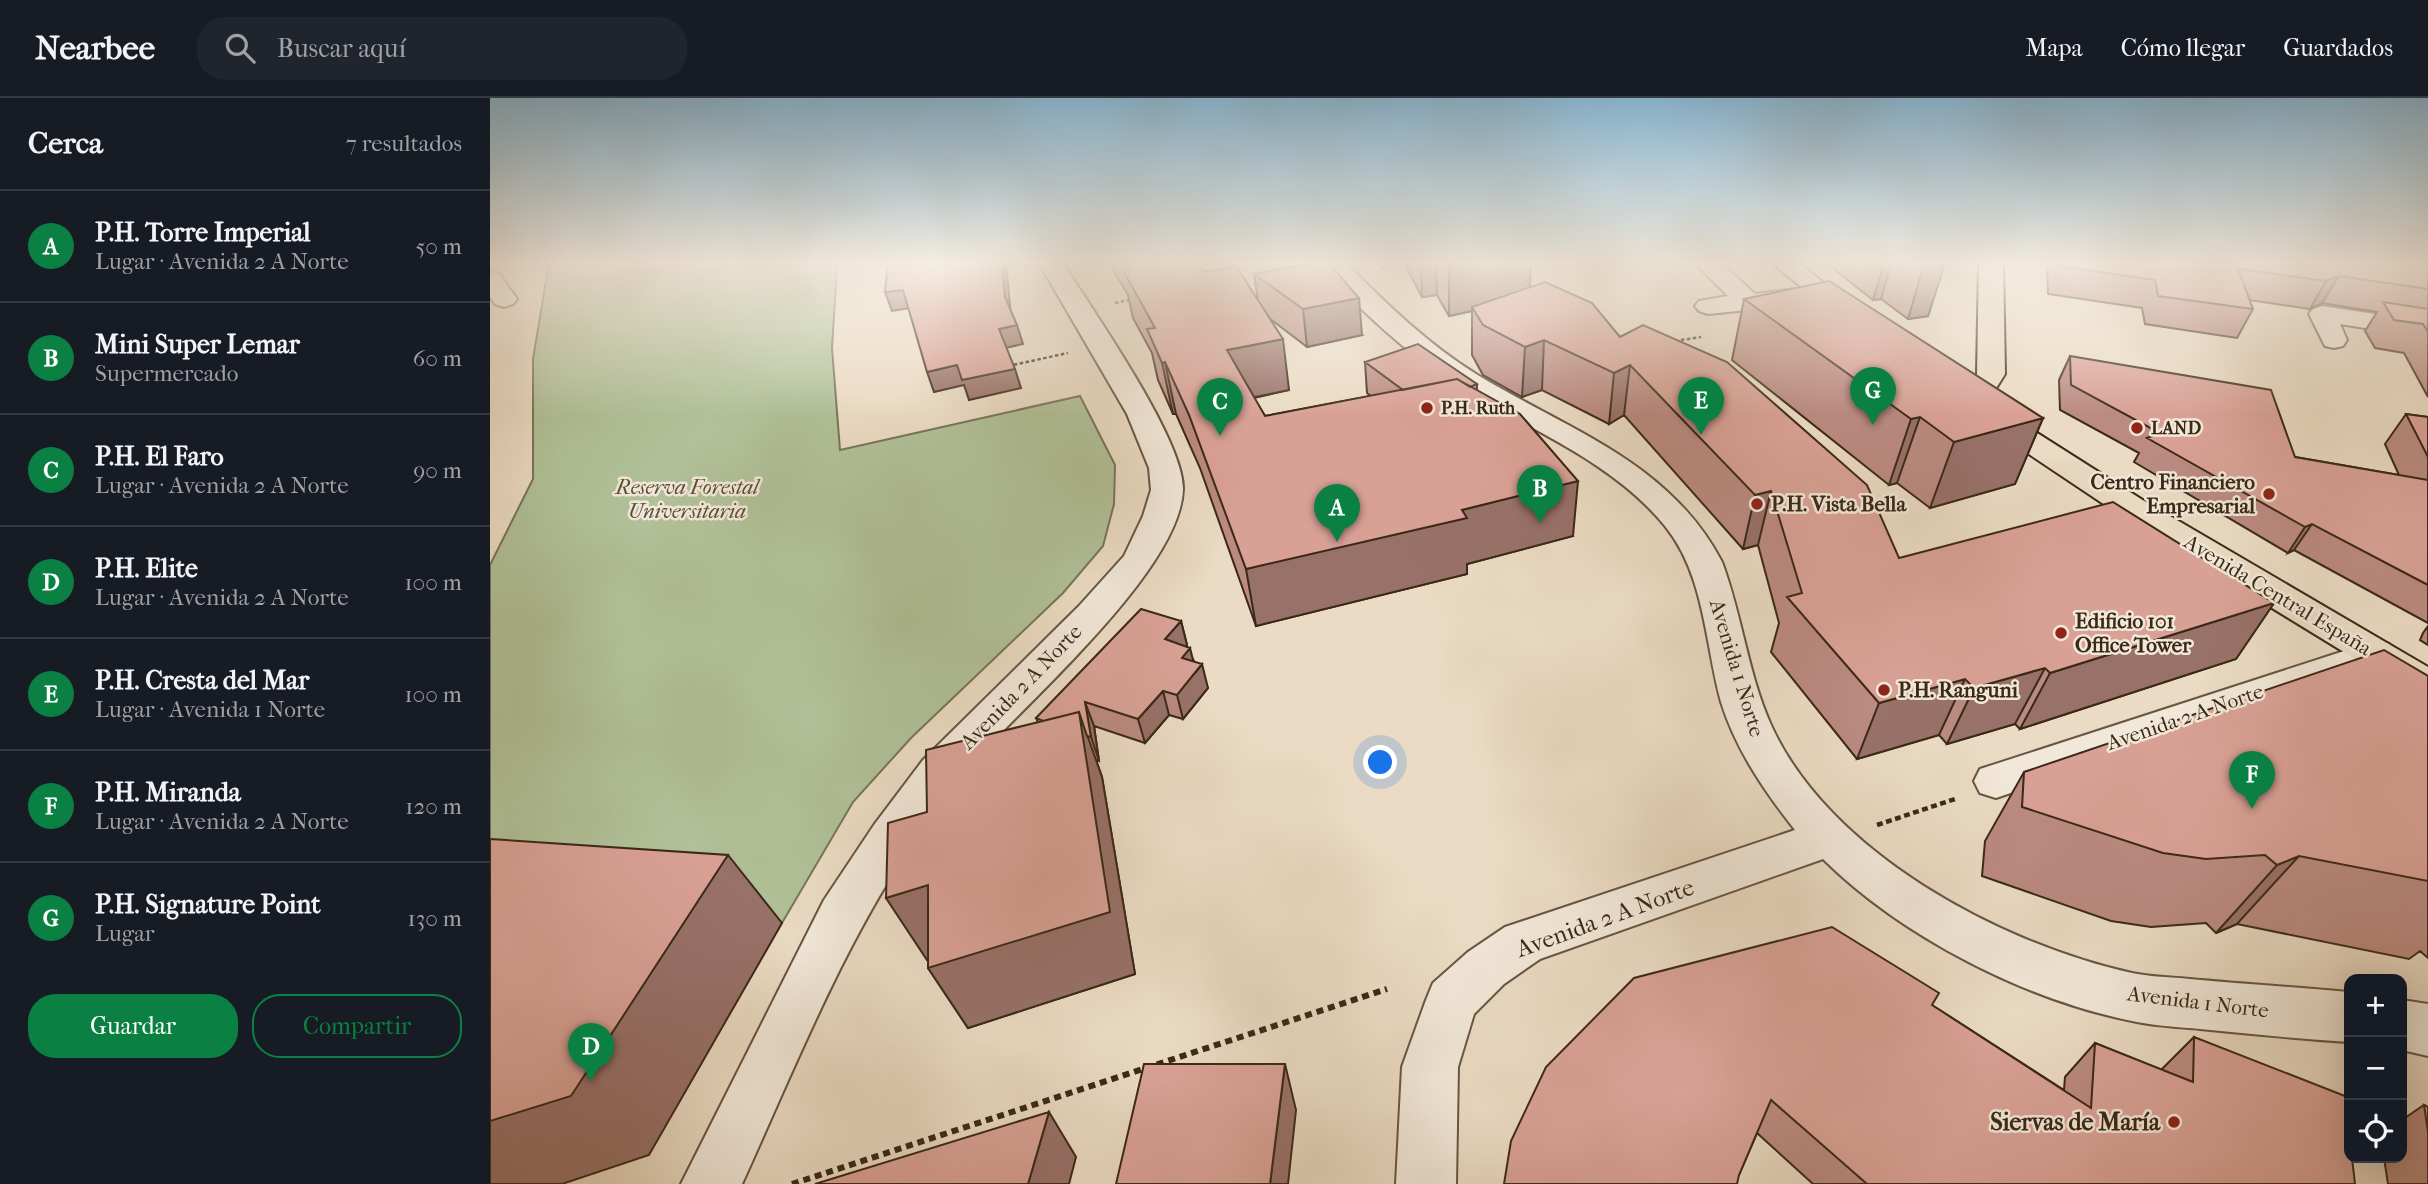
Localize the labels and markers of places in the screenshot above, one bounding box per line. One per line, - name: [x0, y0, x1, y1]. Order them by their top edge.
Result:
- pin: G: [1850, 367, 1896, 425]
- pin: E: [1678, 377, 1724, 435]
- pin: C: [1197, 378, 1243, 436]
- place label: P.H. Ruth: [1441, 398, 1516, 419]
- marker: P.H. Ruth: [1419, 400, 1435, 416]
- place label: LAND: [2151, 418, 2201, 439]
- marker: LAND: [2129, 420, 2145, 436]
- pin: B: [1517, 465, 1563, 523]
- place label: Centro Financiero Empresarial: [2090, 470, 2255, 518]
- pin: A: [1314, 484, 1360, 542]
- marker: Centro Financiero Empresarial: [2261, 486, 2277, 502]
- place label: P.H. Vista Bella: [1771, 492, 1907, 516]
- marker: P.H. Vista Bella: [1749, 496, 1765, 512]
- place label: Edificio 101 Office Tower: [2075, 609, 2192, 657]
- marker: Edificio 101 Office Tower: [2053, 625, 2069, 641]
- place label: P.H. Ranguni: [1898, 678, 2019, 702]
- marker: P.H. Ranguni: [1876, 682, 1892, 698]
- pin: F: [2229, 751, 2275, 809]
- pin: D: [568, 1023, 614, 1081]
- place label: Siervas de María: [1990, 1108, 2161, 1136]
- marker: Siervas de María: [2166, 1114, 2182, 1130]

